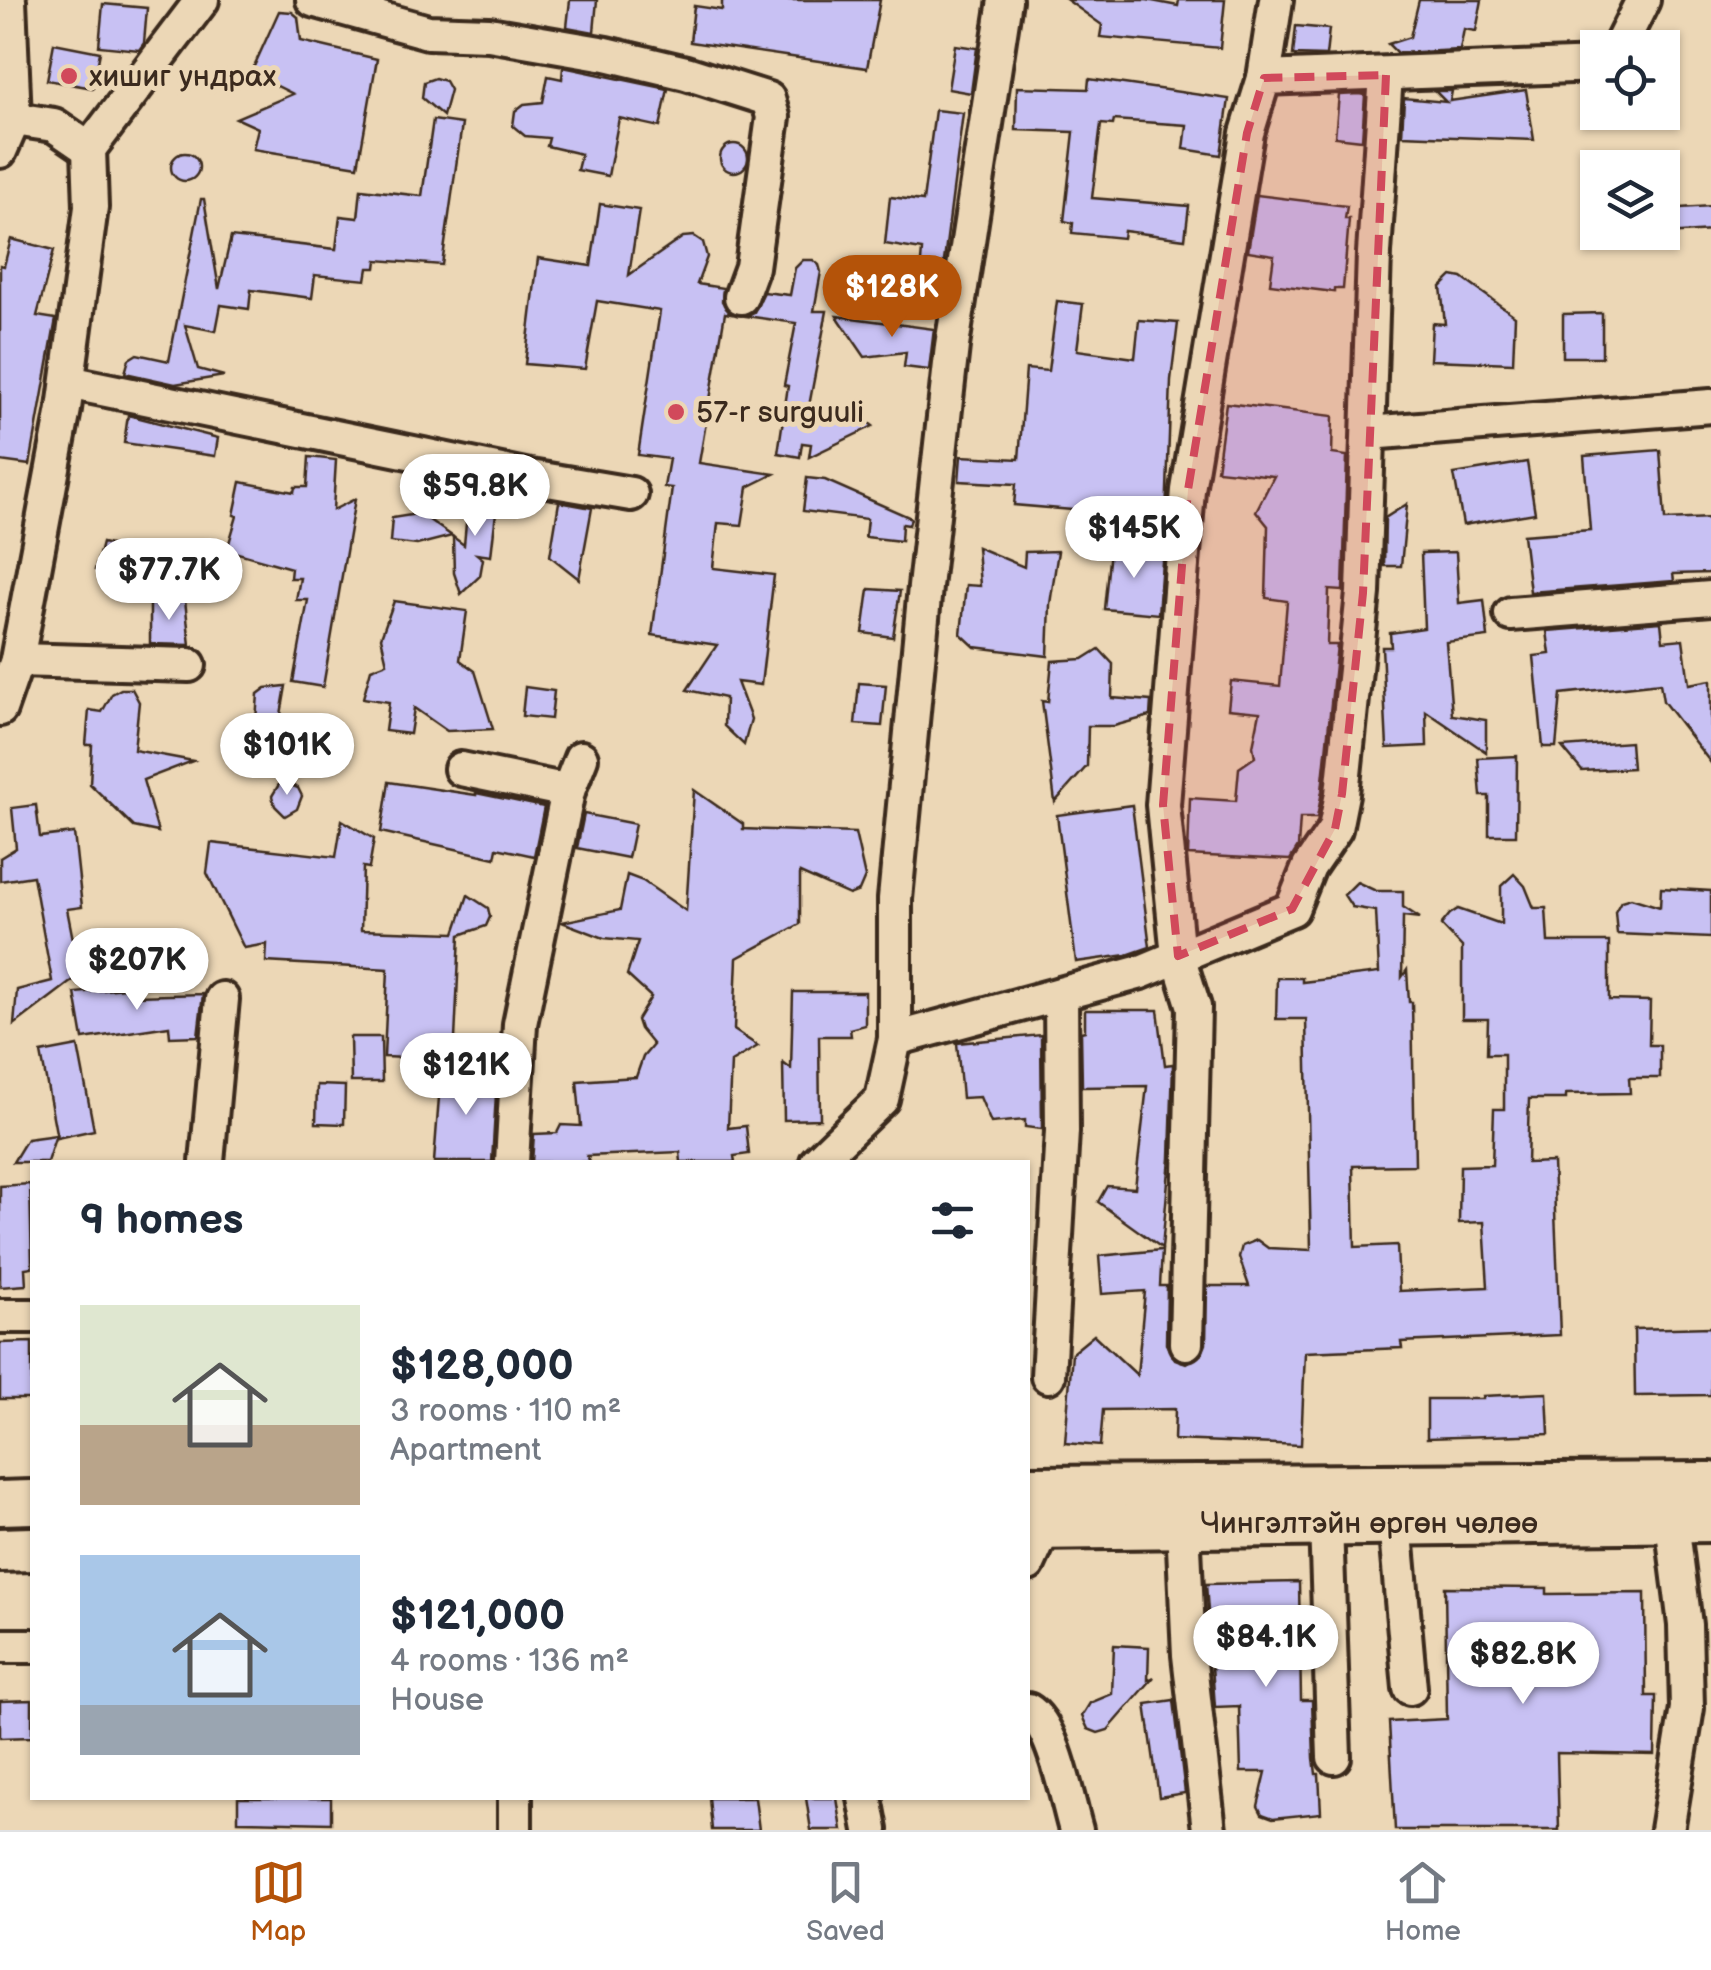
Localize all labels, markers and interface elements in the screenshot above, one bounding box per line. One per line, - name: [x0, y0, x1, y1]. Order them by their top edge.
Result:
- map controls: [1580, 30, 1680, 250]
- button: locate: [1580, 30, 1680, 130]
- place label: хишиг ундрах: [89, 59, 276, 95]
- marker: хишиг ундрах: [58, 65, 80, 87]
- button: layers: [1580, 150, 1680, 250]
- pin: $128K: [822, 255, 962, 340]
- text: $128K: [845, 268, 939, 307]
- place label: 57-r surguuli: [696, 395, 864, 431]
- marker: 57-r surguuli: [665, 401, 687, 423]
- pin: $59.8K: [394, 454, 556, 539]
- text: $59.8K: [422, 467, 528, 506]
- pin: $145K: [1064, 496, 1204, 581]
- text: $145K: [1087, 509, 1181, 548]
- pin: $77.7K: [88, 538, 250, 623]
- text: $77.7K: [118, 551, 220, 590]
- pin: $101K: [217, 713, 357, 798]
- text: $101K: [242, 726, 332, 765]
- pin: $207K: [67, 928, 207, 1013]
- text: $207K: [87, 941, 187, 980]
- pin: $121K: [396, 1033, 536, 1118]
- text: $121K: [422, 1046, 510, 1085]
- icon: filters: [925, 1193, 980, 1248]
- text: 9 homes: [80, 1195, 243, 1246]
- text: $128,000: [390, 1341, 574, 1392]
- icon: home: [160, 1345, 280, 1465]
- text: 3 rooms · 110 m²: [390, 1392, 621, 1431]
- text: Apartment: [390, 1431, 541, 1470]
- street label: Чингэлтэйн өргөн чөлөө: [1200, 1506, 1538, 1542]
- text: $121,000: [390, 1591, 565, 1642]
- icon: home: [160, 1595, 280, 1715]
- pin: $84.1K: [1185, 1605, 1347, 1690]
- text: $84.1K: [1215, 1618, 1317, 1657]
- pin: $82.8K: [1442, 1622, 1604, 1707]
- text: $82.8K: [1469, 1635, 1577, 1674]
- text: 4 rooms · 136 m²: [390, 1642, 629, 1681]
- text: House: [390, 1681, 484, 1720]
- tab: Map: [250, 1855, 306, 1948]
- tab: Saved: [806, 1855, 885, 1948]
- tab: Home: [1385, 1855, 1461, 1948]

